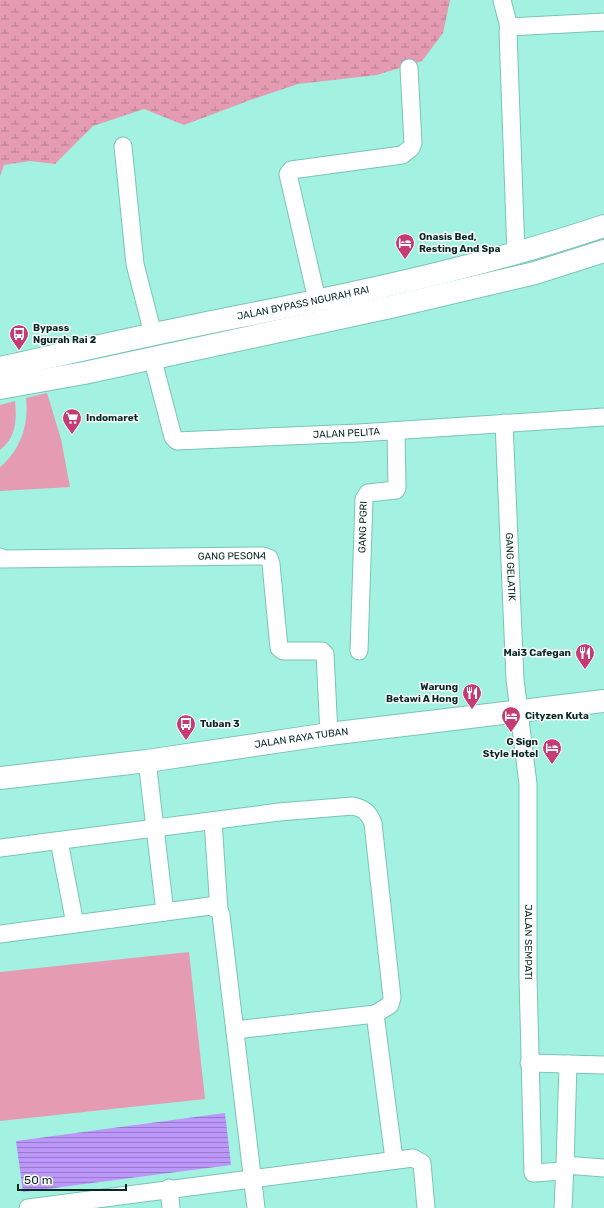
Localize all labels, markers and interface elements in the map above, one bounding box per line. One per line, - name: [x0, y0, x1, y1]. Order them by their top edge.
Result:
- place label: Onasis Bed, Resting And Spa: [419, 231, 500, 255]
- hotel icon: Onasis Bed, Resting And Spa: [394, 232, 416, 260]
- street label: JALAN BYPASS NGURAH RAI: [236, 284, 370, 323]
- place label: Bypass Ngurah Rai 2: [33, 322, 97, 346]
- bus stop icon: Bypass Ngurah Rai 2: [8, 323, 30, 351]
- supermarket icon: Indomaret: [61, 407, 83, 435]
- place label: Indomaret: [86, 412, 139, 424]
- street label: JALAN PELITA: [313, 426, 381, 441]
- street label: GANG PGRI: [356, 501, 370, 553]
- street label: GANG GELATIK: [503, 532, 518, 601]
- street label: GANG PESONA: [198, 549, 269, 563]
- restaurant icon: Mai3 Cafegan: [574, 642, 596, 670]
- place label: Mai3 Cafegan: [503, 647, 571, 659]
- place label: Warung Betawi A Hong: [386, 681, 458, 705]
- restaurant icon: Warung Betawi A Hong: [461, 682, 483, 710]
- hotel icon: Cityzen Kuta: [500, 705, 522, 733]
- place label: Cityzen Kuta: [525, 710, 589, 722]
- bus stop icon: Tuban 3: [175, 713, 197, 741]
- place label: Tuban 3: [200, 718, 240, 730]
- street label: JALAN RAYA TUBAN: [254, 726, 349, 751]
- place label: G Sign Style Hotel: [483, 736, 538, 760]
- hotel icon: G Sign Style Hotel: [541, 737, 563, 765]
- street label: JALAN SEMPATI: [522, 904, 534, 980]
- scale bar: [18, 1166, 126, 1192]
- text: 50 m: [24, 1173, 52, 1187]

